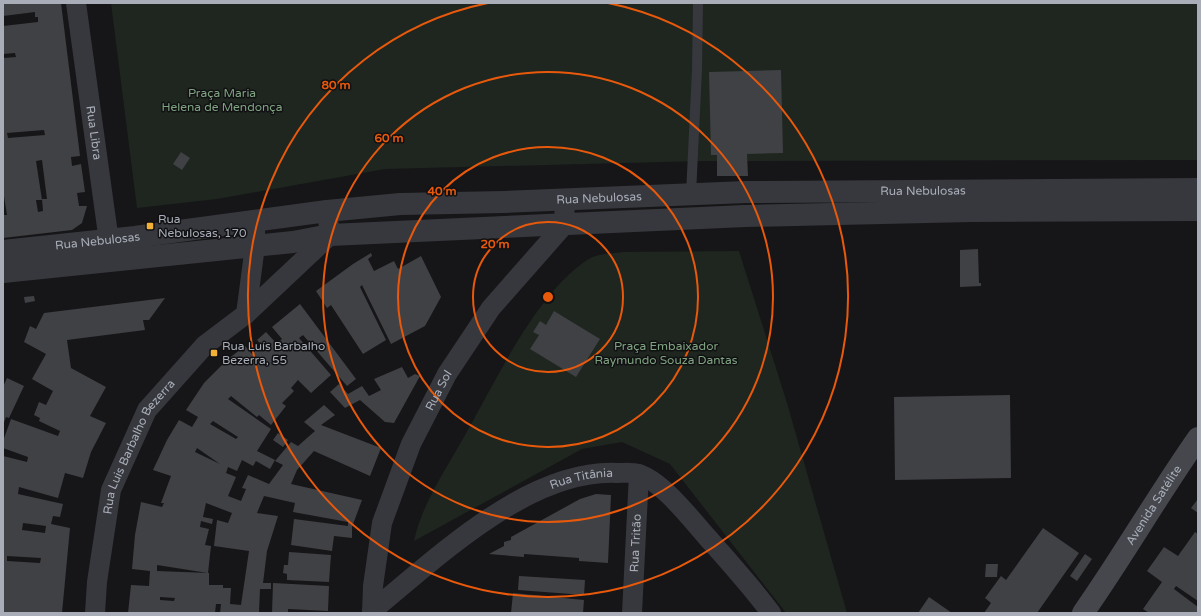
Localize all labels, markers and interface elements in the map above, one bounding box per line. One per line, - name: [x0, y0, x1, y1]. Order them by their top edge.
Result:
- text: 80 m: [321, 78, 351, 92]
- park label: Praça Maria Helena de Mendonça: [162, 86, 282, 114]
- street label: Rua Libra: [83, 105, 105, 161]
- text: 60 m: [374, 131, 404, 145]
- text: 40 m: [427, 184, 457, 198]
- street label: Rua Nebulosas: [880, 184, 966, 198]
- street label: Rua Nebulosas: [556, 189, 642, 207]
- place label: Rua Nebulosas, 170: [158, 212, 247, 240]
- marker: Rua Nebulosas, 170: [145, 221, 155, 231]
- street label: Rua Nebulosas: [54, 229, 141, 252]
- text: 20 m: [480, 237, 510, 251]
- centre of rings: [541, 290, 555, 304]
- place label: Rua Luís Barbalho Bezerra, 55: [222, 339, 325, 367]
- park label: Praça Embaixador Raymundo Souza Dantas: [595, 339, 738, 367]
- marker: Rua Luís Barbalho Bezerra, 55: [209, 348, 219, 358]
- street label: Rua Sol: [422, 367, 455, 413]
- street label: Rua Luis Barbalho Bezerra: [100, 377, 178, 515]
- street label: Avenida Satélite: [1123, 462, 1185, 548]
- street label: Rua Titânia: [548, 466, 613, 492]
- street label: Rua Tritão: [627, 513, 644, 573]

